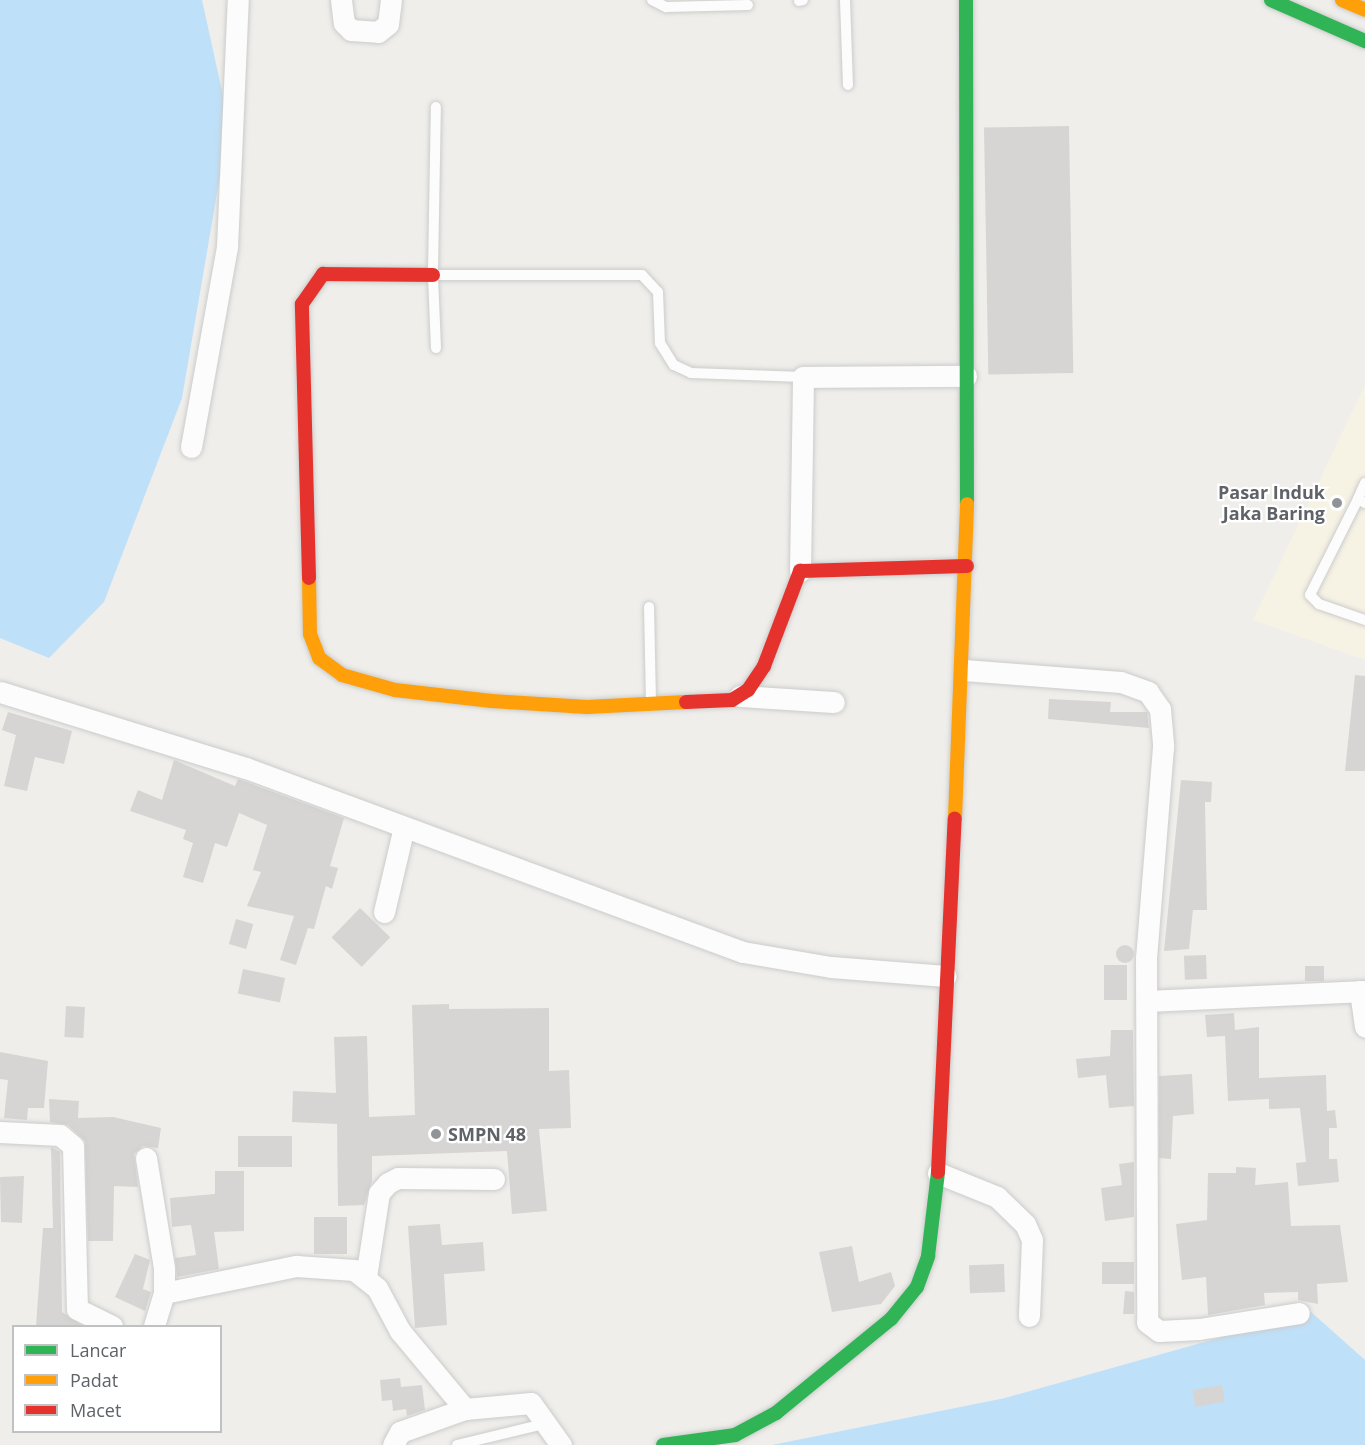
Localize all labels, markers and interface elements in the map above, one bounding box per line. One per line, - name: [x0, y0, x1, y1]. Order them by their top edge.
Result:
- place label: Pasar Induk Jaka Baring: [1218, 482, 1325, 524]
- marker: Pasar Induk Jaka Baring: [1330, 496, 1344, 510]
- place label: SMPN 48: [448, 1123, 526, 1145]
- marker: SMPN 48: [429, 1127, 443, 1141]
- legend: [12, 1325, 222, 1433]
- text: Lancar: [70, 1338, 126, 1362]
- text: Padat: [70, 1368, 118, 1392]
- text: Macet: [70, 1398, 121, 1422]

